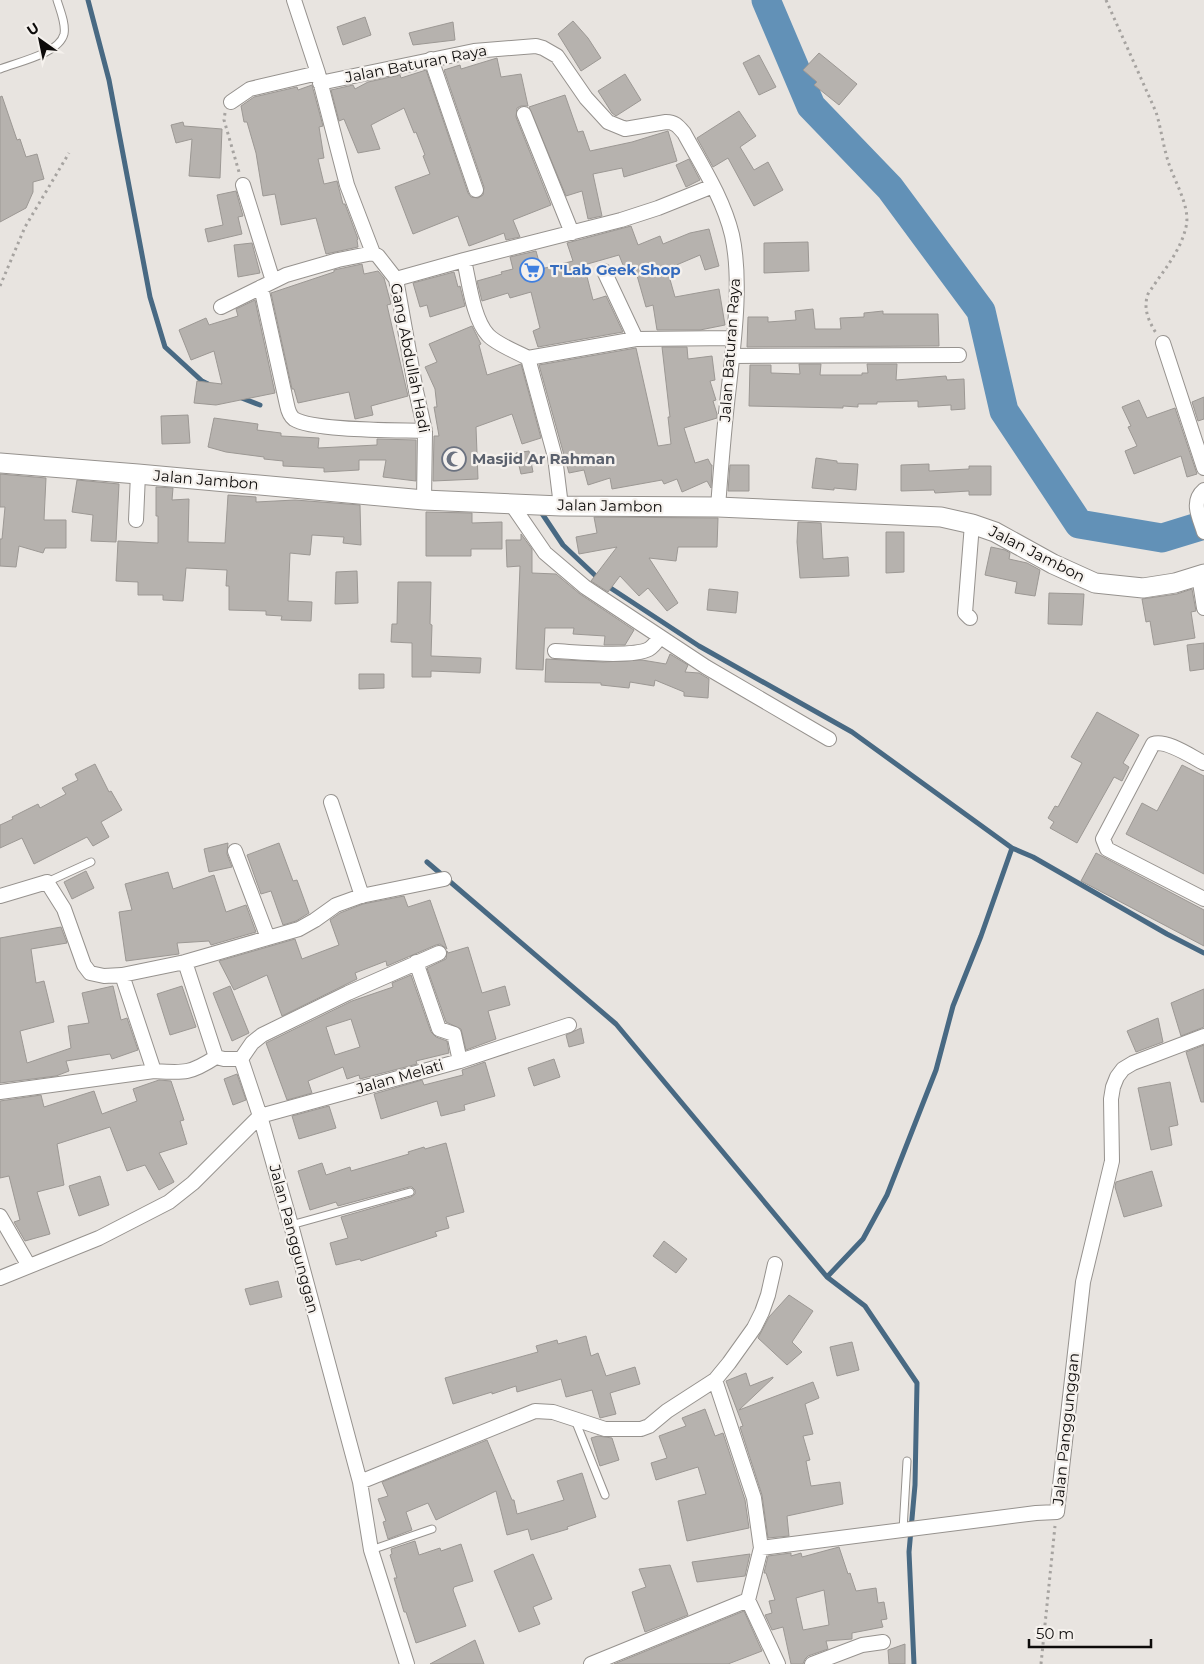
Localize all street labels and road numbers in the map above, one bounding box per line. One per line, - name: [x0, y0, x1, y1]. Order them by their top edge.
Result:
- street label: Jalan Baturan Raya: [342, 40, 488, 87]
- street label: Jalan Baturan Raya: [715, 277, 744, 423]
- street label: Gang Abdullah Hadi: [387, 281, 434, 434]
- street label: Jalan Jambon: [152, 465, 259, 494]
- street label: Jalan Jambon: [556, 495, 663, 516]
- street label: Jalan Jambon: [985, 521, 1088, 586]
- street label: Jalan Melati: [353, 1055, 446, 1098]
- street label: Jalan Panggunggan: [265, 1161, 323, 1315]
- street label: Jalan Panggunggan: [1048, 1352, 1083, 1507]

